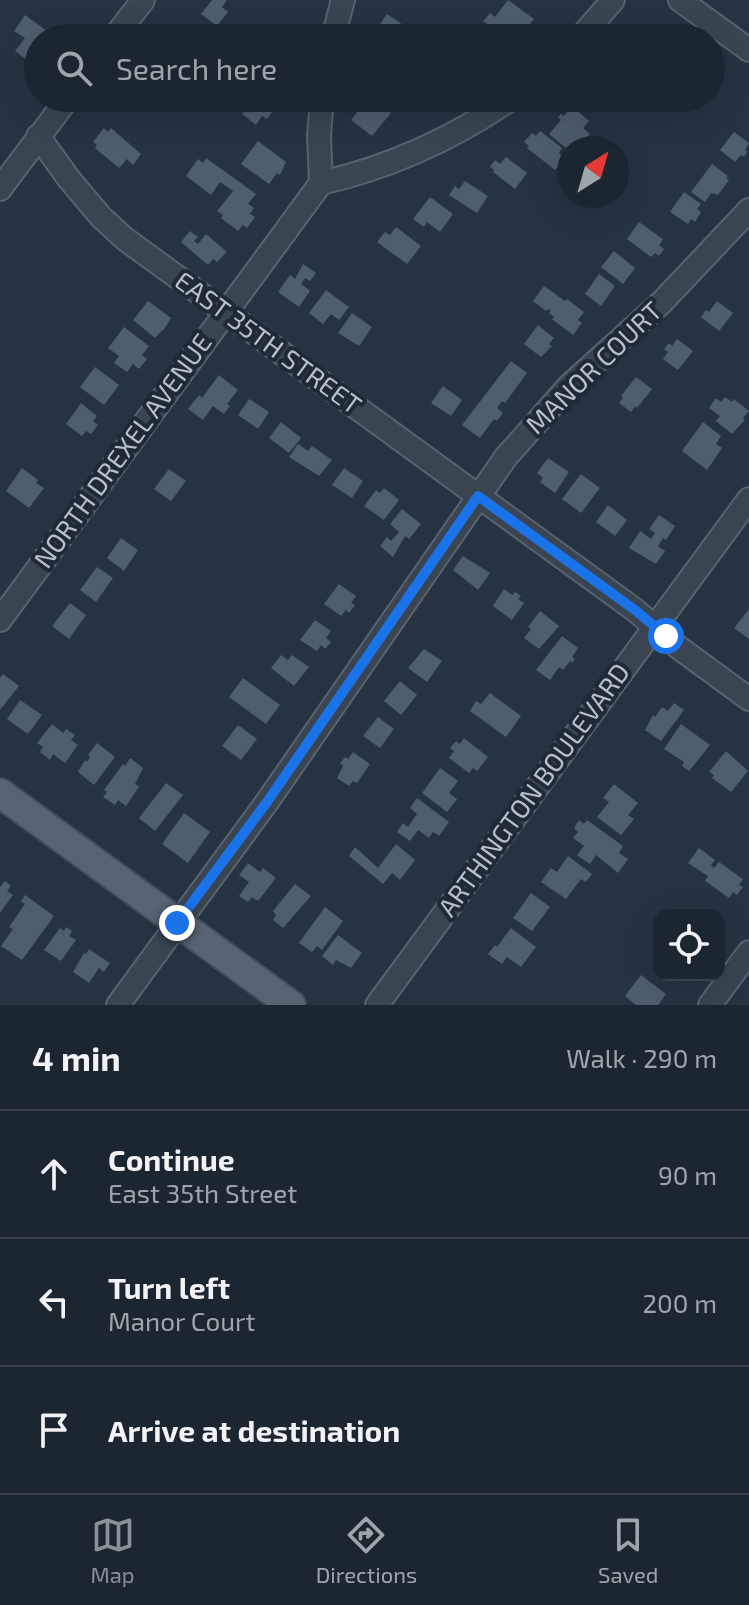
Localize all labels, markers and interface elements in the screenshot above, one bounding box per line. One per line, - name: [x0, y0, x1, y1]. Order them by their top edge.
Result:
- search box: [24, 24, 725, 112]
- icon: search: [52, 46, 96, 90]
- text: Search here: [116, 50, 277, 86]
- north arrow: [557, 136, 629, 208]
- street label: EAST 35TH STREET: [170, 264, 368, 420]
- street label: MANOR COURT: [519, 294, 667, 439]
- street label: NORTH DREXEL AVENUE: [26, 327, 217, 573]
- route start: [648, 618, 684, 654]
- street label: ARTHINGTON BOULEVARD: [431, 657, 635, 922]
- route end: [159, 905, 195, 941]
- map controls: [653, 909, 725, 981]
- button: locate: [653, 909, 725, 981]
- text: 4 min: [32, 1037, 121, 1078]
- text: Walk · 290 m: [566, 1042, 717, 1073]
- text: Continue: [108, 1141, 235, 1177]
- icon: ahead: [32, 1152, 76, 1196]
- text: 90 m: [658, 1159, 717, 1190]
- text: East 35th Street: [108, 1177, 297, 1208]
- text: Turn left: [108, 1269, 230, 1305]
- icon: left: [32, 1280, 76, 1324]
- text: 200 m: [642, 1287, 717, 1318]
- text: Manor Court: [108, 1305, 255, 1336]
- icon: arrive: [32, 1408, 76, 1452]
- text: Arrive at destination: [108, 1412, 400, 1448]
- tab: Map: [91, 1513, 135, 1587]
- tab: Directions: [316, 1513, 417, 1587]
- tab: Saved: [598, 1513, 658, 1587]

